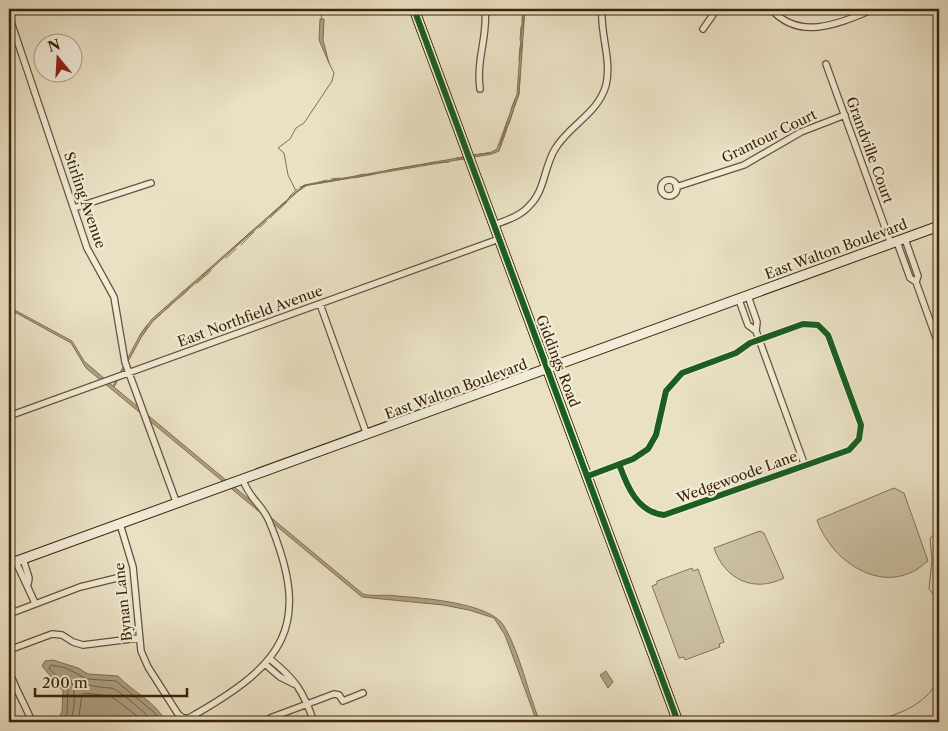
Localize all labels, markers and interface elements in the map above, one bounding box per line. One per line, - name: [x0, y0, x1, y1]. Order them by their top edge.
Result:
- north arrow: [32, 32, 82, 82]
- text: N: [45, 35, 63, 56]
- street label: Grandville Court: [842, 94, 898, 206]
- street label: Grantour Court: [718, 105, 820, 167]
- street label: Stirling Avenue: [60, 149, 110, 251]
- street label: East Walton Boulevard: [762, 215, 910, 283]
- street label: East Northfield Avenue: [175, 281, 325, 351]
- street label: Giddings Road: [532, 312, 584, 410]
- street label: East Walton Boulevard: [382, 355, 530, 423]
- street label: Wedgewoode Lane: [673, 447, 800, 508]
- street label: Bynan Lane: [110, 562, 136, 642]
- scale bar: [35, 666, 188, 698]
- text: 200 m: [42, 673, 88, 692]

